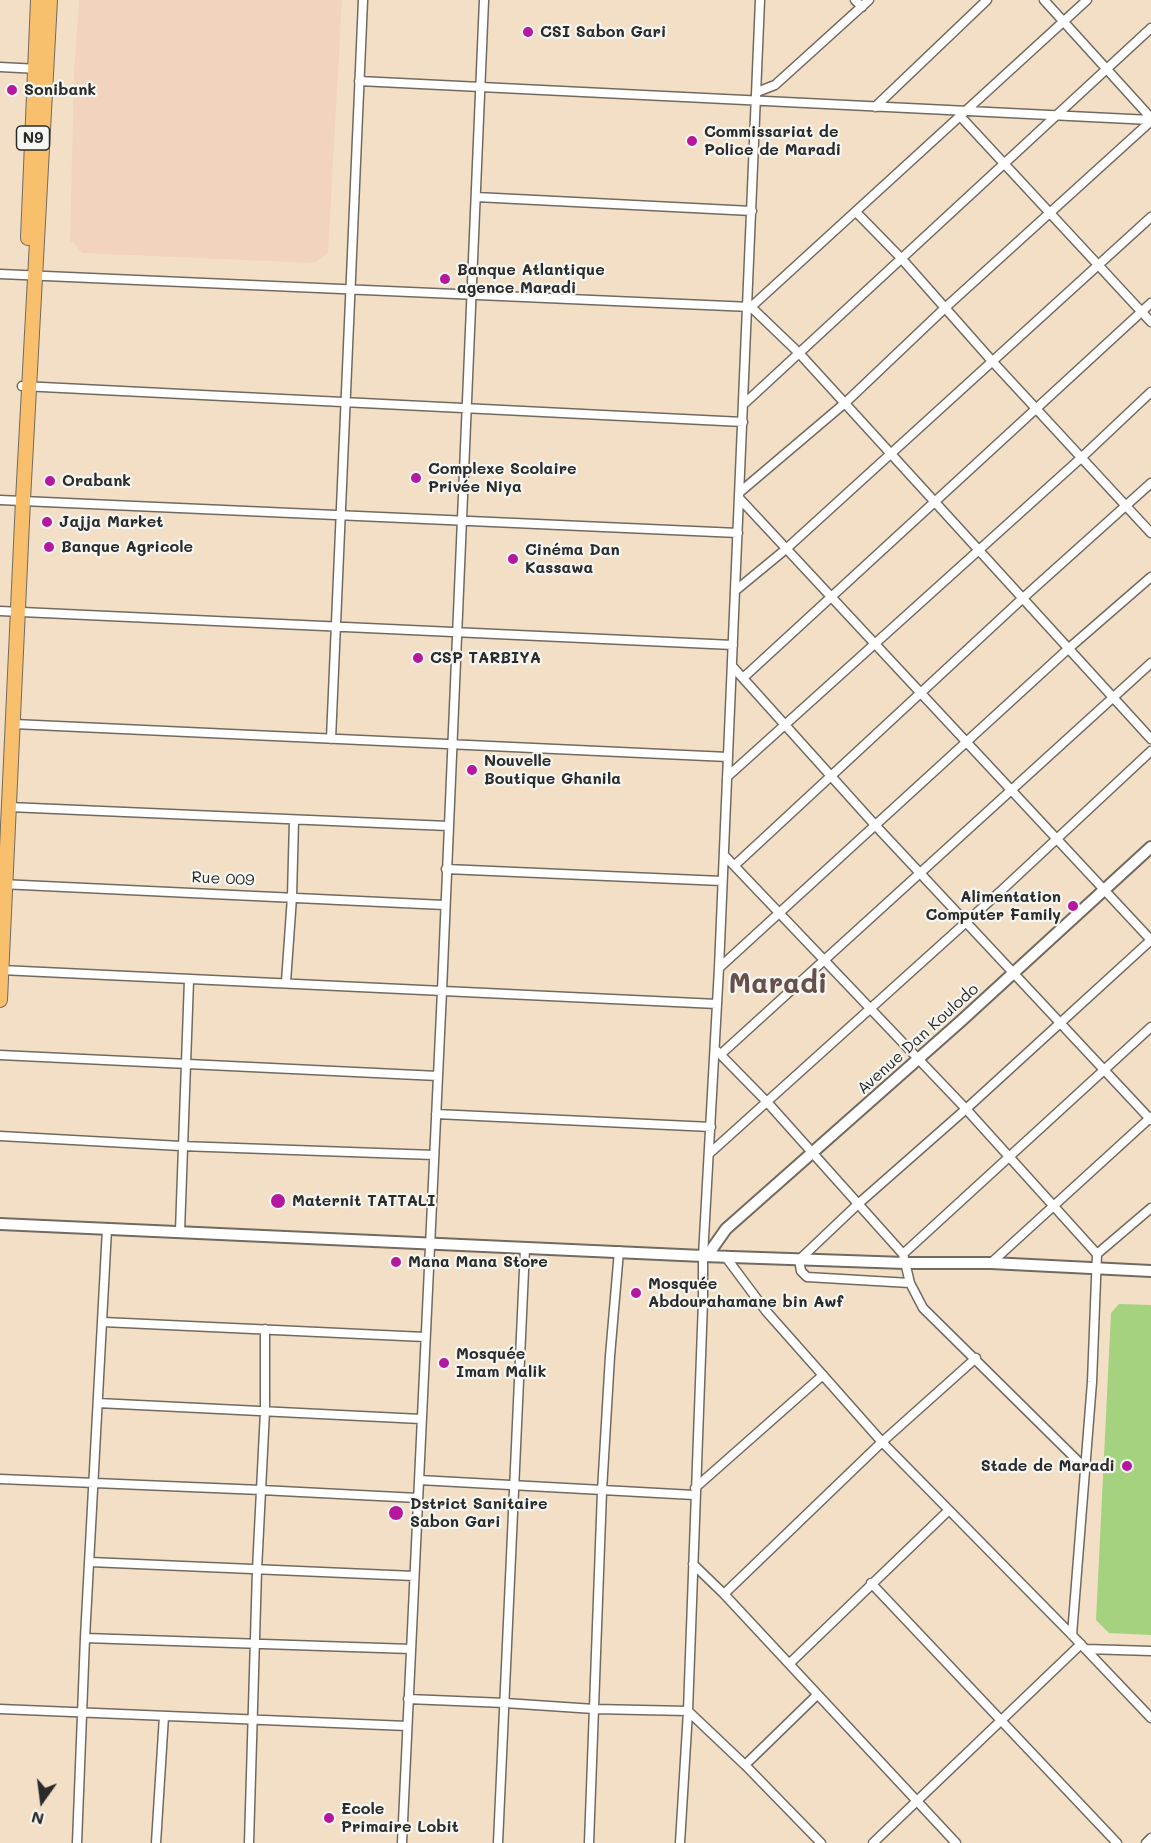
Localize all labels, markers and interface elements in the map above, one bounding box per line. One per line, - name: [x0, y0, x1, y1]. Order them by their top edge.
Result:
- place label: CSI Sabon Gari: [540, 22, 666, 42]
- marker: CSI Sabon Gari: [521, 25, 535, 39]
- place label: Sonibank: [24, 80, 96, 100]
- marker: Sonibank: [5, 83, 19, 97]
- place label: Commissariat de Police de Maradi: [704, 122, 841, 160]
- road number: N9: [16, 126, 50, 150]
- marker: Commissariat de Police de Maradi: [685, 134, 699, 148]
- place label: Banque Atlantique agence Maradi: [457, 260, 605, 298]
- marker: Banque Atlantique agence Maradi: [438, 272, 452, 286]
- place label: Complexe Scolaire Privée Niya: [428, 459, 577, 497]
- place label: Orabank: [62, 471, 131, 491]
- marker: Complexe Scolaire Privée Niya: [409, 471, 423, 485]
- marker: Orabank: [43, 474, 57, 488]
- place label: Jajja Market: [59, 512, 163, 532]
- marker: Jajja Market: [40, 515, 54, 529]
- place label: Banque Agricole: [61, 537, 193, 557]
- marker: Banque Agricole: [42, 540, 56, 554]
- place label: Cinéma Dan Kassawa: [525, 540, 620, 578]
- marker: Cinéma Dan Kassawa: [506, 552, 520, 566]
- place label: CSP TARBIYA: [430, 648, 541, 668]
- marker: CSP TARBIYA: [411, 651, 425, 665]
- place label: Nouvelle Boutique Ghanila: [484, 751, 621, 789]
- marker: Nouvelle Boutique Ghanila: [465, 763, 479, 777]
- street label: Rue 009: [191, 868, 255, 890]
- place label: Alimentation Computer Family: [926, 887, 1061, 925]
- marker: Alimentation Computer Family: [1066, 899, 1080, 913]
- district label: Maradi: [729, 967, 827, 1001]
- street label: Avenue Dan Koulodo: [853, 980, 983, 1098]
- place label: Maternit TATTALI: [292, 1191, 435, 1211]
- marker: Maternit TATTALI: [269, 1192, 287, 1210]
- place label: Mana Mana Store: [408, 1252, 548, 1272]
- marker: Mana Mana Store: [389, 1255, 403, 1269]
- place label: Mosquée Abdourahamane bin Awf: [648, 1274, 843, 1312]
- marker: Mosquée Abdourahamane bin Awf: [629, 1286, 643, 1300]
- place label: Mosquée Imam Malik: [456, 1344, 546, 1382]
- marker: Mosquée Imam Malik: [437, 1356, 451, 1370]
- place label: Stade de Maradi: [981, 1456, 1115, 1476]
- marker: Stade de Maradi: [1120, 1459, 1134, 1473]
- place label: Dstrict Sanitaire Sabon Gari: [410, 1494, 547, 1532]
- marker: Dstrict Sanitaire Sabon Gari: [387, 1504, 405, 1522]
- north arrow: [12, 1771, 72, 1831]
- place label: Ecole Primaire Lobit: [341, 1799, 459, 1837]
- text: N: [29, 1807, 46, 1831]
- marker: Ecole Primaire Lobit: [322, 1811, 336, 1825]

